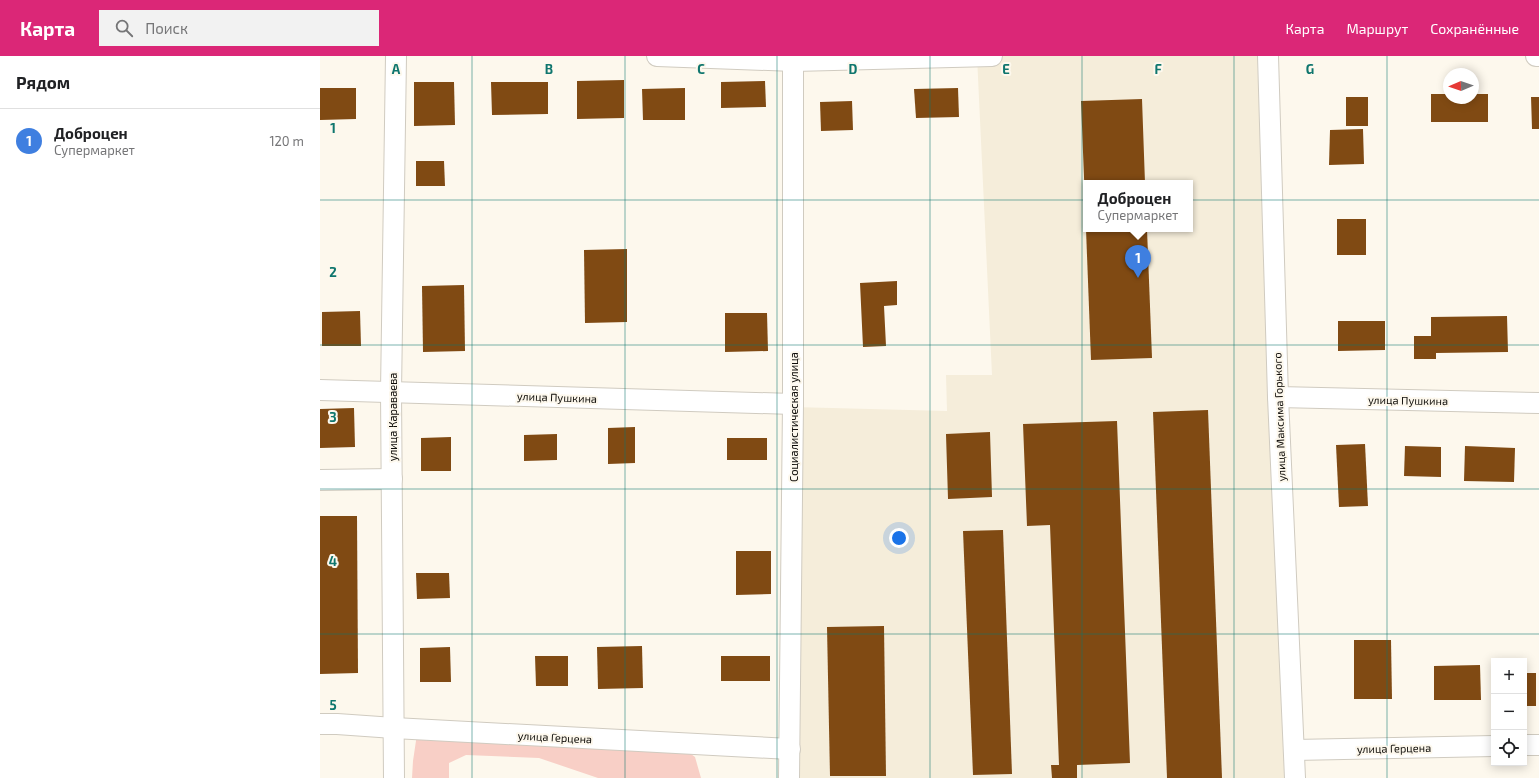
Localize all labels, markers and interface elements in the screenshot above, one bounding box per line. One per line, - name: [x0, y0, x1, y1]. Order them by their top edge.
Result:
- search box: [99, 10, 379, 46]
- text: Карта: [20, 17, 75, 40]
- icon: search: [113, 17, 135, 39]
- text: Поиск: [145, 19, 188, 37]
- text: Карта: [1286, 20, 1324, 37]
- text: Маршрут: [1346, 20, 1408, 37]
- text: Сохранённые: [1430, 20, 1519, 37]
- text: A: [392, 61, 401, 77]
- text: B: [545, 61, 553, 77]
- text: C: [697, 61, 705, 77]
- text: D: [849, 61, 858, 77]
- text: E: [1002, 61, 1010, 77]
- text: F: [1154, 61, 1162, 77]
- text: G: [1306, 61, 1314, 77]
- north arrow: [1443, 68, 1479, 104]
- text: Рядом: [16, 72, 70, 92]
- text: 1: [330, 120, 336, 136]
- text: Доброцен: [54, 124, 128, 142]
- text: 1: [26, 133, 32, 149]
- text: 120 m: [269, 133, 304, 149]
- text: Супермаркет: [54, 142, 135, 158]
- popup: [1083, 180, 1193, 232]
- text: Доброцен: [1098, 189, 1171, 207]
- text: Супермаркет: [1098, 207, 1178, 223]
- pin: 1: [1125, 245, 1151, 278]
- text: 2: [329, 264, 337, 280]
- street label: Социалистическая улица: [787, 352, 801, 482]
- street label: улица Максима Горького: [1270, 352, 1289, 482]
- street label: улица Караваева: [386, 373, 400, 461]
- street label: улица Пушкина: [517, 389, 597, 406]
- street label: улица Пушкина: [1368, 393, 1448, 408]
- text: 3: [329, 409, 337, 425]
- your location: [889, 528, 909, 548]
- text: 4: [329, 553, 337, 569]
- map controls: [1491, 658, 1527, 766]
- button: +: [1491, 658, 1527, 694]
- button: −: [1491, 694, 1527, 730]
- text: 5: [329, 697, 337, 713]
- street label: улица Герцена: [517, 729, 592, 746]
- button: locate: [1491, 730, 1527, 766]
- street label: улица Герцена: [1357, 741, 1431, 756]

